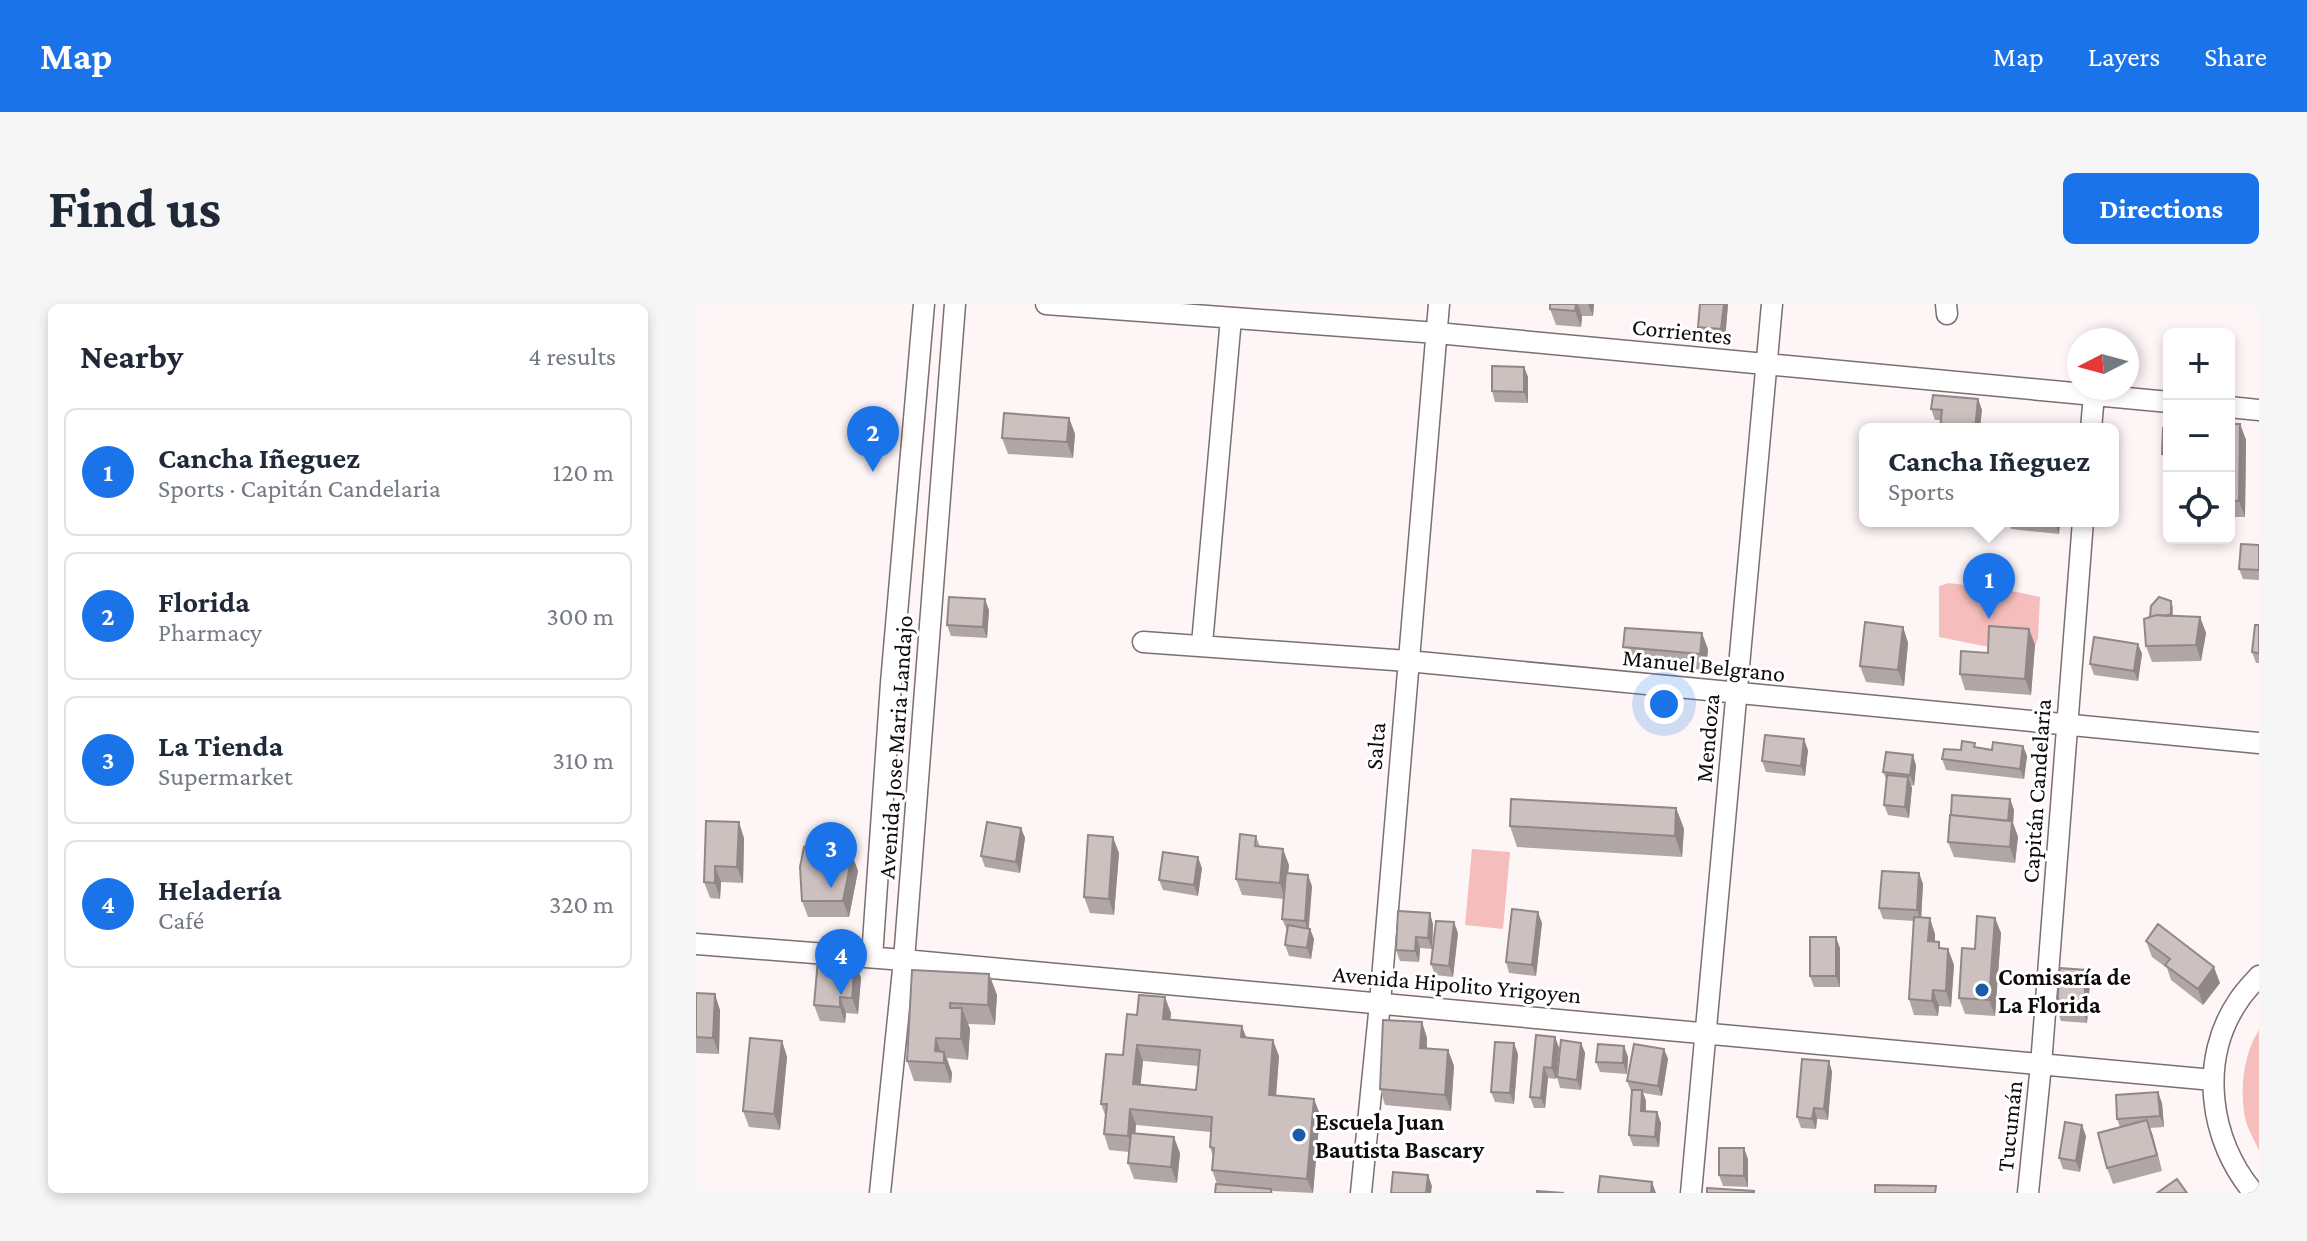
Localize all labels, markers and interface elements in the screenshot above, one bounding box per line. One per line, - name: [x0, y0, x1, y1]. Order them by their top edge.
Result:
- text: Map: [40, 35, 113, 77]
- text: Map: [1993, 41, 2044, 72]
- text: Layers: [2088, 41, 2160, 72]
- text: Share: [2204, 41, 2267, 72]
- button: Directions: [2063, 173, 2259, 244]
- text: Find us: [48, 177, 221, 239]
- street label: Corrientes: [1631, 312, 1733, 350]
- north arrow: [2067, 328, 2139, 400]
- map controls: [2163, 328, 2235, 544]
- button: +: [2163, 328, 2235, 400]
- text: Nearby: [80, 338, 183, 375]
- text: 4 results: [528, 342, 616, 371]
- button: −: [2163, 400, 2235, 472]
- pin: 2: [847, 406, 899, 472]
- popup: [1859, 423, 2119, 527]
- text: Cancha Iñeguez: [158, 441, 360, 474]
- text: Cancha Iñeguez: [1888, 444, 2090, 477]
- text: 1: [103, 458, 113, 487]
- text: 120 m: [553, 458, 614, 487]
- button: locate: [2163, 472, 2235, 544]
- text: Sports · Capitán Candelaria: [158, 474, 441, 503]
- text: Sports: [1888, 477, 1954, 506]
- pin: 1: [1963, 553, 2015, 619]
- text: Florida: [158, 585, 250, 618]
- text: 2: [101, 602, 115, 631]
- text: 300 m: [546, 602, 614, 631]
- street label: Avenida Jose Maria Landajo: [872, 614, 918, 880]
- text: Pharmacy: [158, 618, 262, 647]
- street label: Manuel Belgrano: [1621, 643, 1787, 687]
- your location: [1644, 684, 1684, 724]
- street label: Mendoza: [1690, 692, 1724, 784]
- street label: Capitán Candelaria: [2016, 698, 2056, 884]
- street label: Salta: [1359, 721, 1391, 771]
- text: La Tienda: [158, 729, 283, 762]
- text: 3: [102, 746, 114, 775]
- text: 310 m: [553, 746, 614, 775]
- text: Supermarket: [158, 762, 293, 791]
- pin: 3: [805, 822, 857, 888]
- text: Heladería: [158, 873, 282, 906]
- text: 4: [101, 890, 115, 919]
- text: 320 m: [549, 890, 614, 919]
- text: Café: [158, 906, 204, 935]
- pin: 4: [815, 929, 867, 995]
- street label: Avenida Hipolito Yrigoyen: [1331, 960, 1583, 1008]
- place label: Comisaría de La Florida: [1998, 963, 2131, 1018]
- marker: Comisaría de La Florida: [1973, 981, 1991, 999]
- street label: Tucumán: [1991, 1079, 2027, 1173]
- place label: Escuela Juan Bautista Bascary: [1315, 1108, 1484, 1163]
- marker: Escuela Juan Bautista Bascary: [1290, 1126, 1308, 1144]

